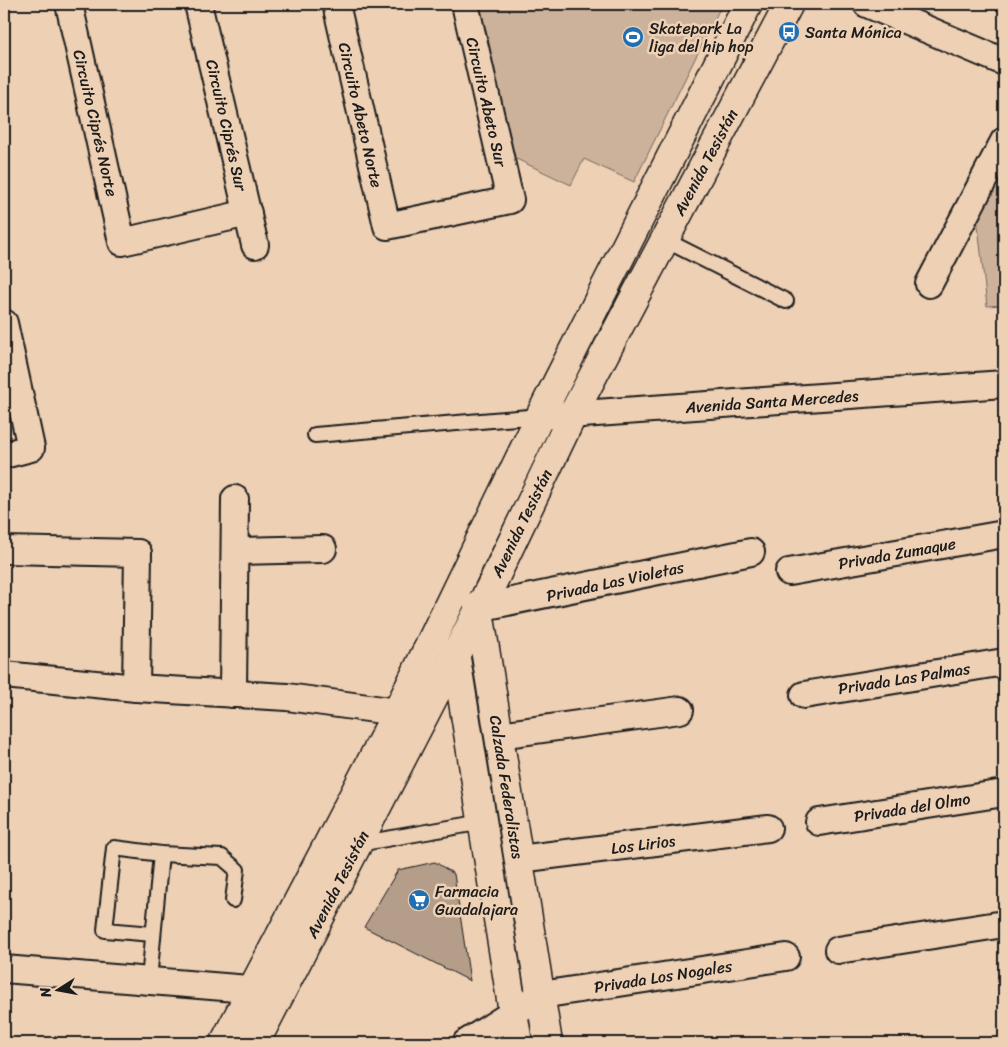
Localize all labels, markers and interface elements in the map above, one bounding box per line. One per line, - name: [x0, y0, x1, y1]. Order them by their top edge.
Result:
- place label: Skatepark La liga del hip hop: [649, 14, 754, 61]
- place label: Santa Mónica: [805, 18, 902, 47]
- bus stop icon: Santa Mónica: [777, 20, 801, 44]
- sports icon: Skatepark La liga del hip hop: [621, 25, 645, 49]
- street label: Circuito Abeto Sur: [457, 34, 516, 171]
- street label: Circuito Abeto Norte: [330, 40, 391, 191]
- street label: Circuito Ciprés Norte: [65, 47, 127, 199]
- street label: Circuito Ciprés Sur: [197, 56, 256, 195]
- street label: Avenida Tesistán: [665, 103, 746, 222]
- street label: Avenida Santa Mercedes: [684, 381, 860, 422]
- street label: Avenida Tesistán: [482, 464, 560, 583]
- street label: Privada Zumaque: [836, 529, 958, 578]
- street label: Privada Las Violetas: [544, 553, 687, 610]
- street label: Privada Las Palmas: [836, 654, 973, 703]
- street label: Calzada Federalistas: [481, 713, 532, 861]
- street label: Privada del Olmo: [852, 784, 972, 831]
- street label: Avenida Tesistán: [297, 825, 377, 944]
- street label: Los Lirios: [609, 826, 677, 863]
- place label: Farmacia Guadalajara: [435, 877, 518, 924]
- supermarket icon: Farmacia Guadalajara: [407, 888, 431, 912]
- street label: Privada Los Nogales: [592, 951, 735, 1002]
- north arrow: [32, 964, 82, 1014]
- text: N: [32, 985, 59, 1001]

